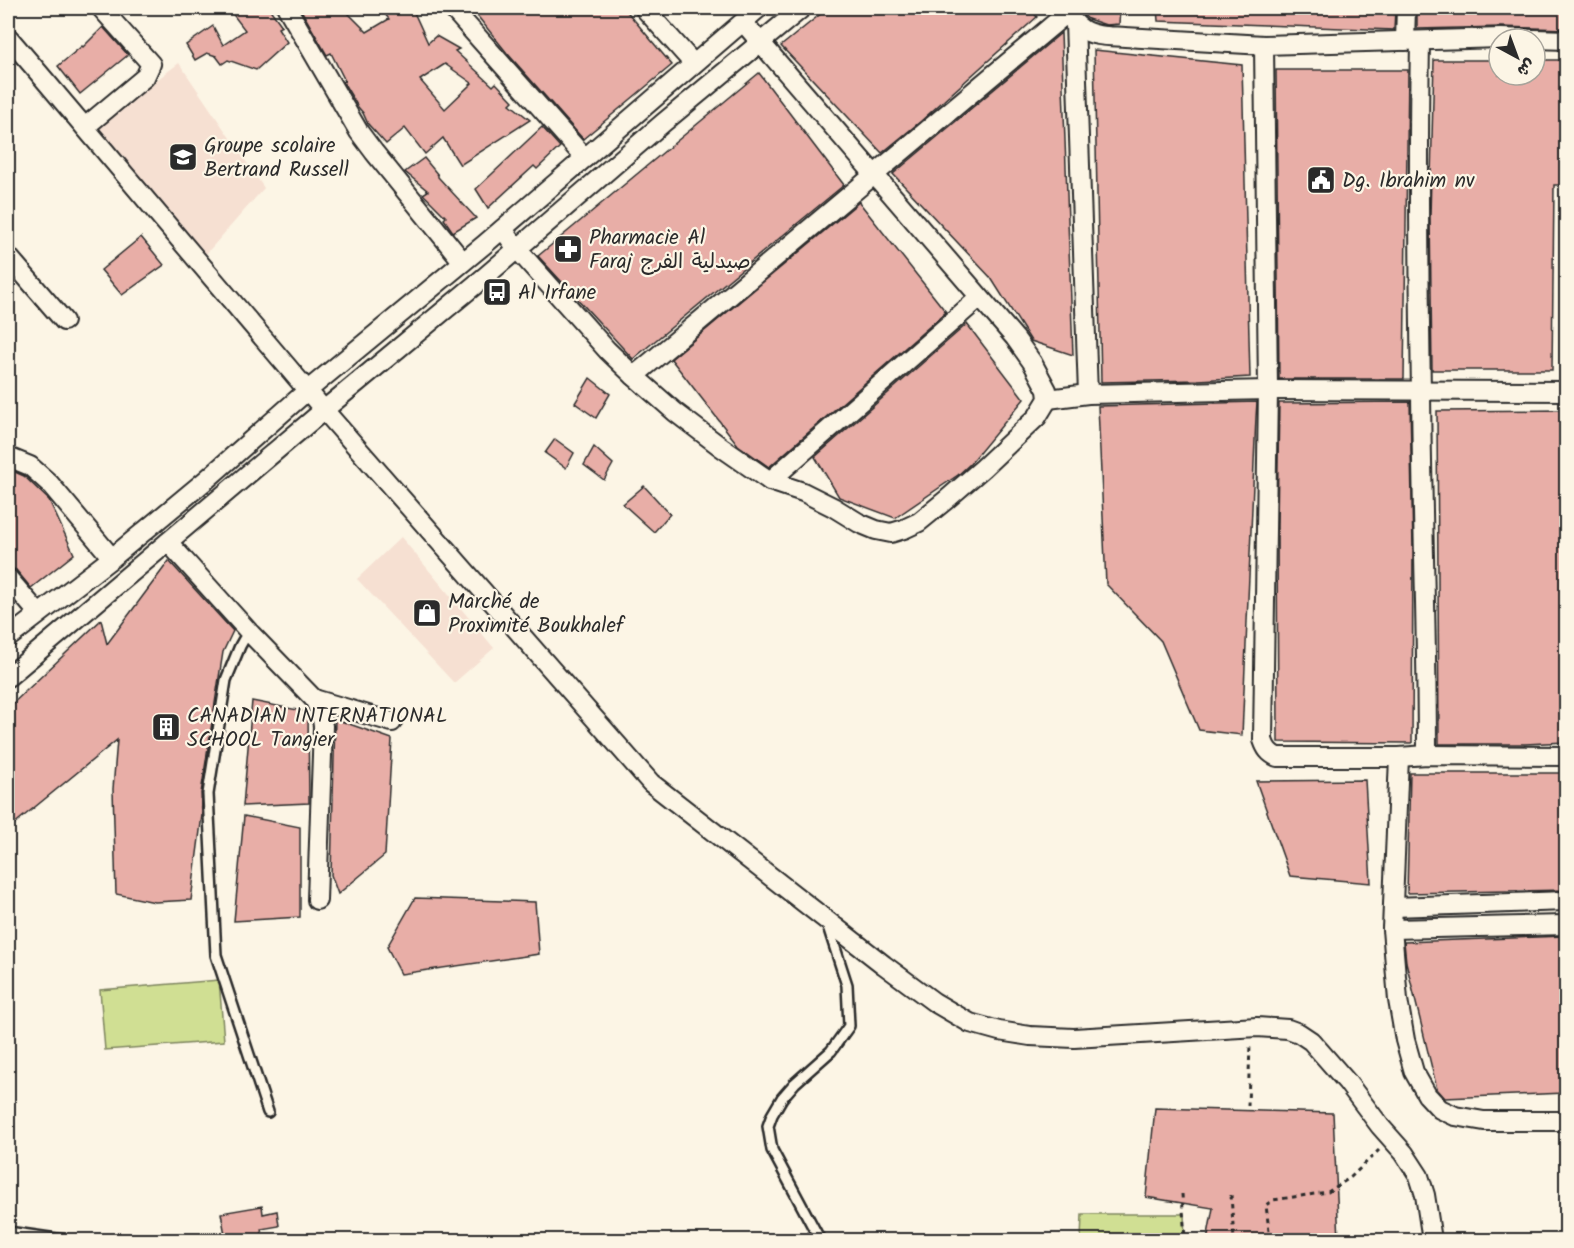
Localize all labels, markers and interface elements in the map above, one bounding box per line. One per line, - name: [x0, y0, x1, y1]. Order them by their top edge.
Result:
- north arrow: [1487, 27, 1547, 87]
- text: ش: [1511, 52, 1541, 82]
- place label: Groupe scolaire Bertrand Russell: [204, 130, 349, 187]
- school or university icon: Groupe scolaire Bertrand Russell: [167, 141, 199, 173]
- public building icon: Dg. Ibrahim nv: [1305, 164, 1337, 196]
- place label: Dg. Ibrahim nv: [1342, 165, 1475, 198]
- place label: Pharmacie Al Faraj صيدلية الفرج: [589, 222, 751, 279]
- pharmacy icon: Pharmacie Al Faraj صيدلية الفرج: [552, 233, 584, 265]
- bus stop icon: Al Irfane: [481, 276, 513, 308]
- place label: Al Irfane: [518, 277, 597, 310]
- place label: Marché de Proximité Boukhalef: [448, 586, 626, 643]
- shop icon: Marché de Proximité Boukhalef: [411, 597, 443, 629]
- place label: CANADIAN INTERNATIONAL SCHOOL Tangier: [187, 700, 447, 757]
- building icon: CANADIAN INTERNATIONAL SCHOOL Tangier: [150, 711, 182, 743]

